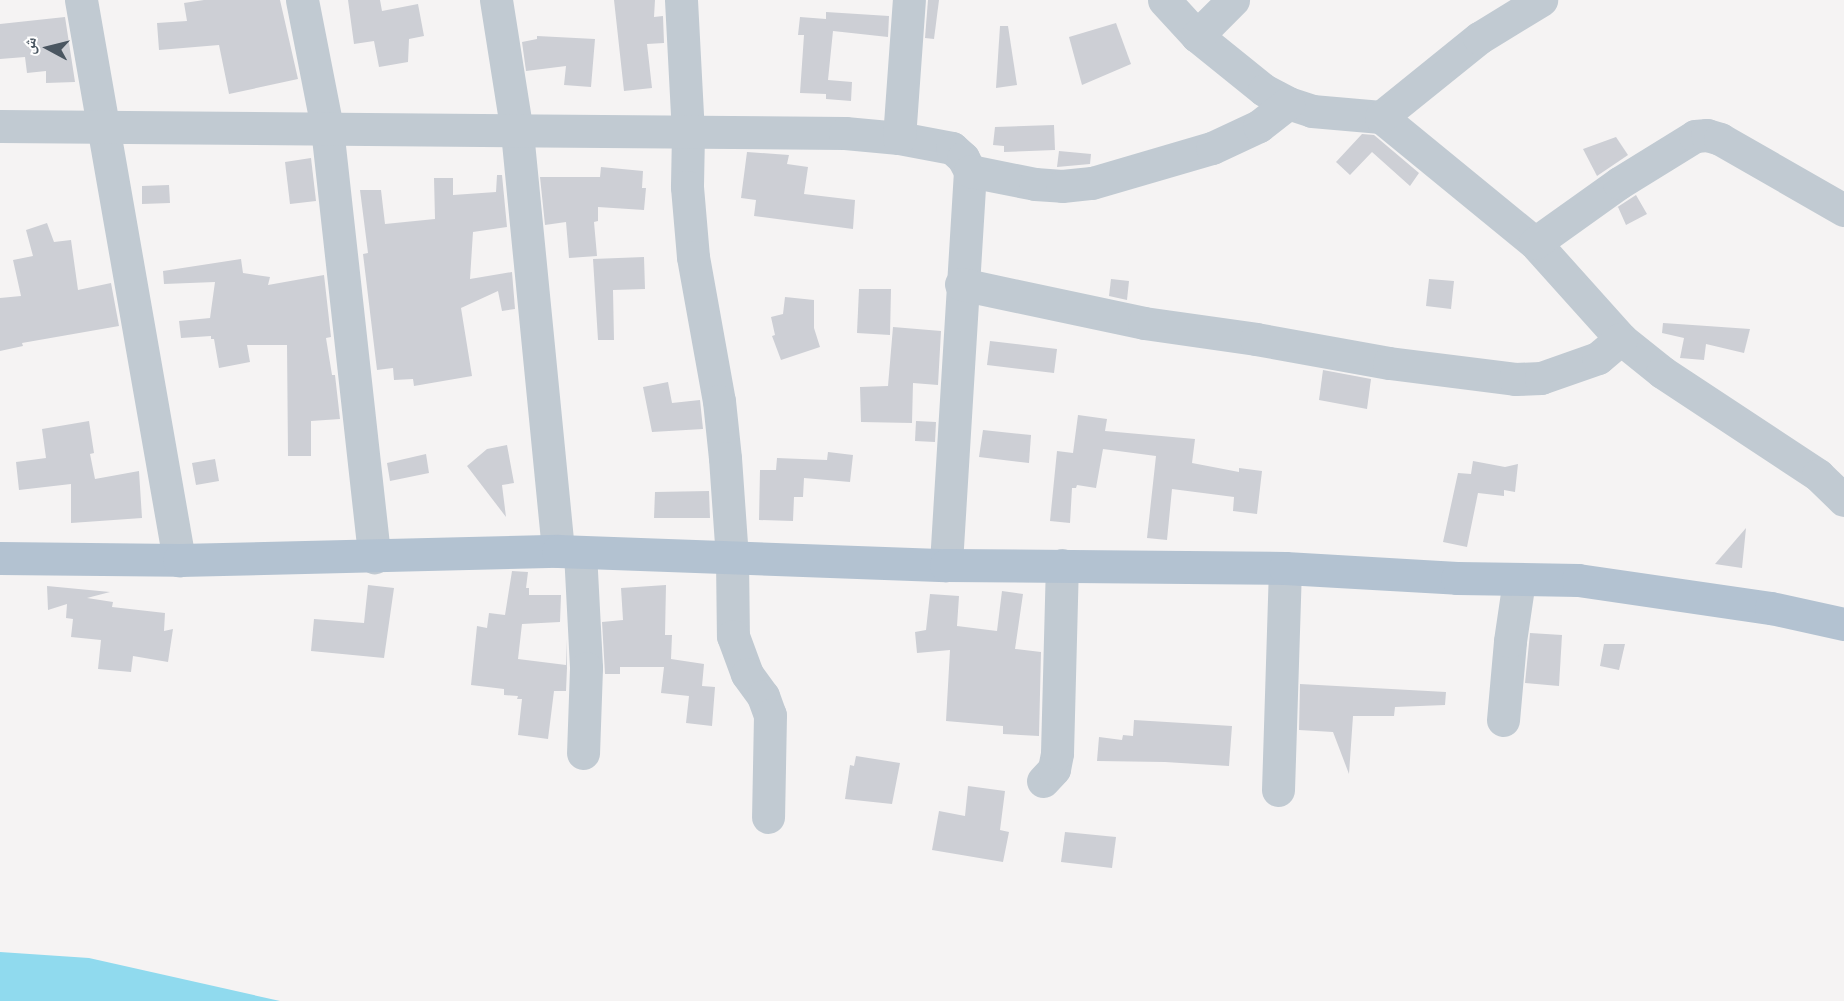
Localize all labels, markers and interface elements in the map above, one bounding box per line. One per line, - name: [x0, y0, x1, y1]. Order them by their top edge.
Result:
- north arrow: [18, 18, 78, 78]
- text: ش: [19, 36, 40, 55]

